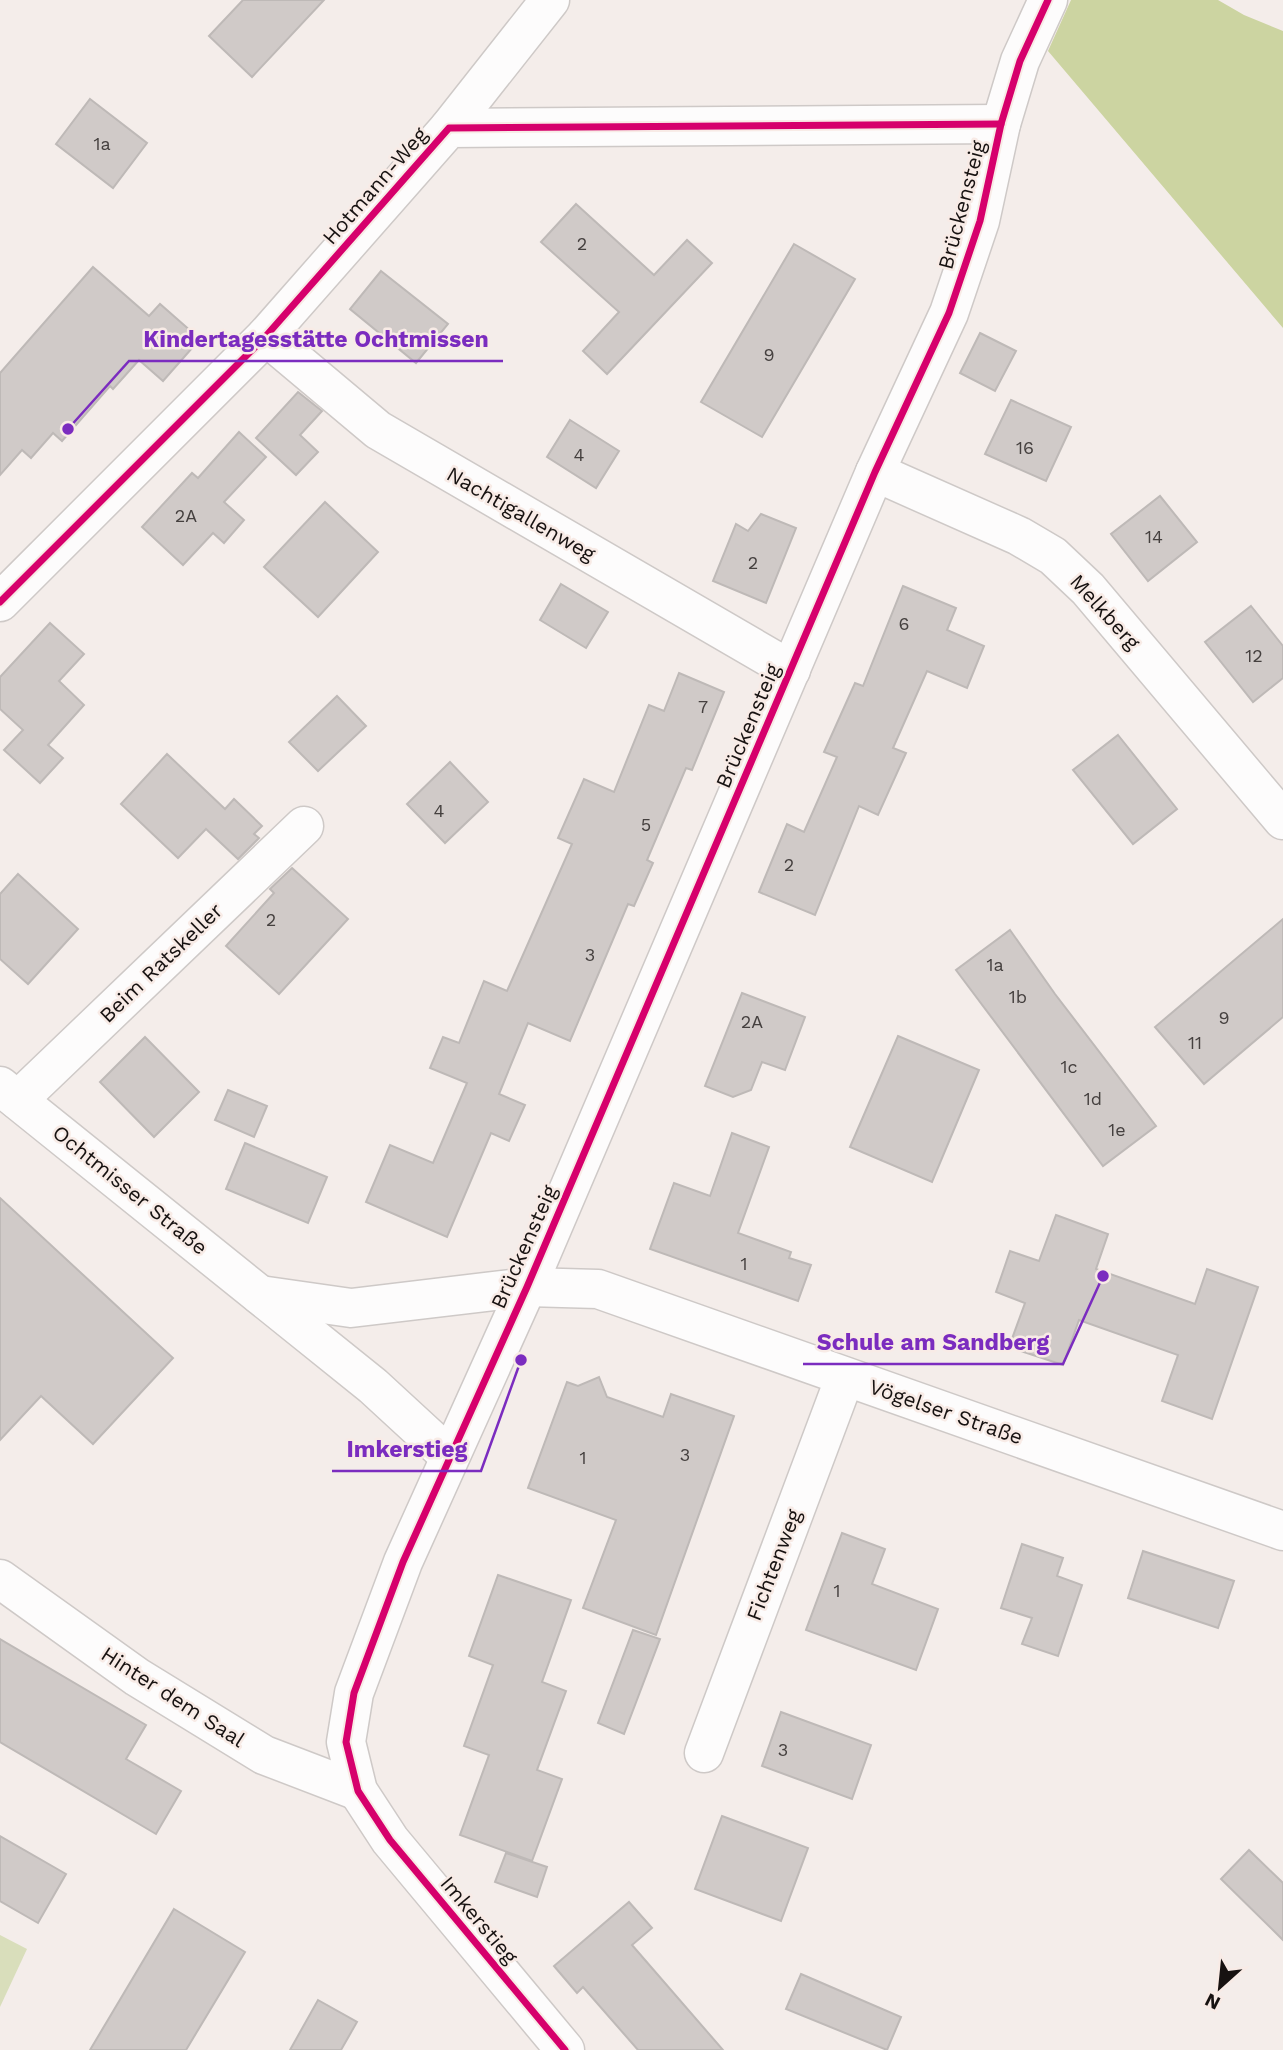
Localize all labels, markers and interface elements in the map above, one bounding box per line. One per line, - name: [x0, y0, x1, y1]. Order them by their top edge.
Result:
- street label: Hotmann-Weg: [317, 121, 433, 249]
- house number: 1a: [93, 133, 111, 154]
- street label: Brückensteig: [932, 137, 991, 272]
- house number: 2: [577, 233, 587, 254]
- callout: Kindertagesstätte Ochtmissen: [129, 317, 503, 361]
- text: Kindertagesstätte Ochtmissen: [143, 326, 489, 353]
- house number: 9: [763, 344, 775, 365]
- house number: 16: [1016, 437, 1034, 458]
- house number: 4: [574, 444, 585, 465]
- street label: Nachtigallenweg: [442, 461, 601, 567]
- house number: 2A: [175, 505, 197, 526]
- house number: 14: [1145, 526, 1163, 547]
- house number: 2: [748, 552, 758, 573]
- street label: Melkberg: [1065, 569, 1146, 655]
- house number: 6: [899, 613, 909, 634]
- house number: 12: [1245, 645, 1263, 666]
- street label: Brückensteig: [710, 659, 785, 792]
- house number: 7: [698, 696, 708, 717]
- house number: 4: [434, 800, 445, 821]
- house number: 5: [641, 814, 651, 835]
- house number: 2: [784, 854, 794, 875]
- street label: Beim Ratskeller: [94, 897, 228, 1028]
- house number: 2: [266, 909, 276, 930]
- house number: 3: [585, 944, 595, 965]
- house number: 1a: [986, 954, 1004, 975]
- house number: 1b: [1009, 986, 1027, 1007]
- house number: 9: [1218, 1007, 1230, 1028]
- house number: 2A: [741, 1011, 763, 1032]
- house number: 11: [1188, 1032, 1202, 1053]
- house number: 1c: [1060, 1056, 1078, 1077]
- house number: 1d: [1084, 1088, 1102, 1109]
- house number: 1e: [1108, 1119, 1126, 1140]
- street label: Ochtmisser Straße: [48, 1120, 213, 1260]
- street label: Brückensteig: [485, 1180, 562, 1312]
- house number: 1: [740, 1253, 748, 1274]
- callout: Schule am Sandberg: [803, 1320, 1063, 1364]
- text: Schule am Sandberg: [817, 1329, 1049, 1356]
- street label: Vögelser Straße: [866, 1374, 1026, 1450]
- callout: Imkerstieg: [332, 1427, 481, 1471]
- text: Imkerstieg: [347, 1436, 468, 1463]
- house number: 3: [680, 1444, 690, 1465]
- house number: 1: [579, 1447, 587, 1468]
- street label: Fichtenweg: [741, 1505, 807, 1624]
- house number: 1: [833, 1580, 841, 1601]
- street label: Hinter dem Saal: [97, 1641, 250, 1753]
- house number: 3: [778, 1739, 788, 1760]
- street label: Imkerstieg: [436, 1871, 524, 1969]
- north arrow: [1185, 1952, 1255, 2022]
- text: N: [1201, 1988, 1224, 2015]

